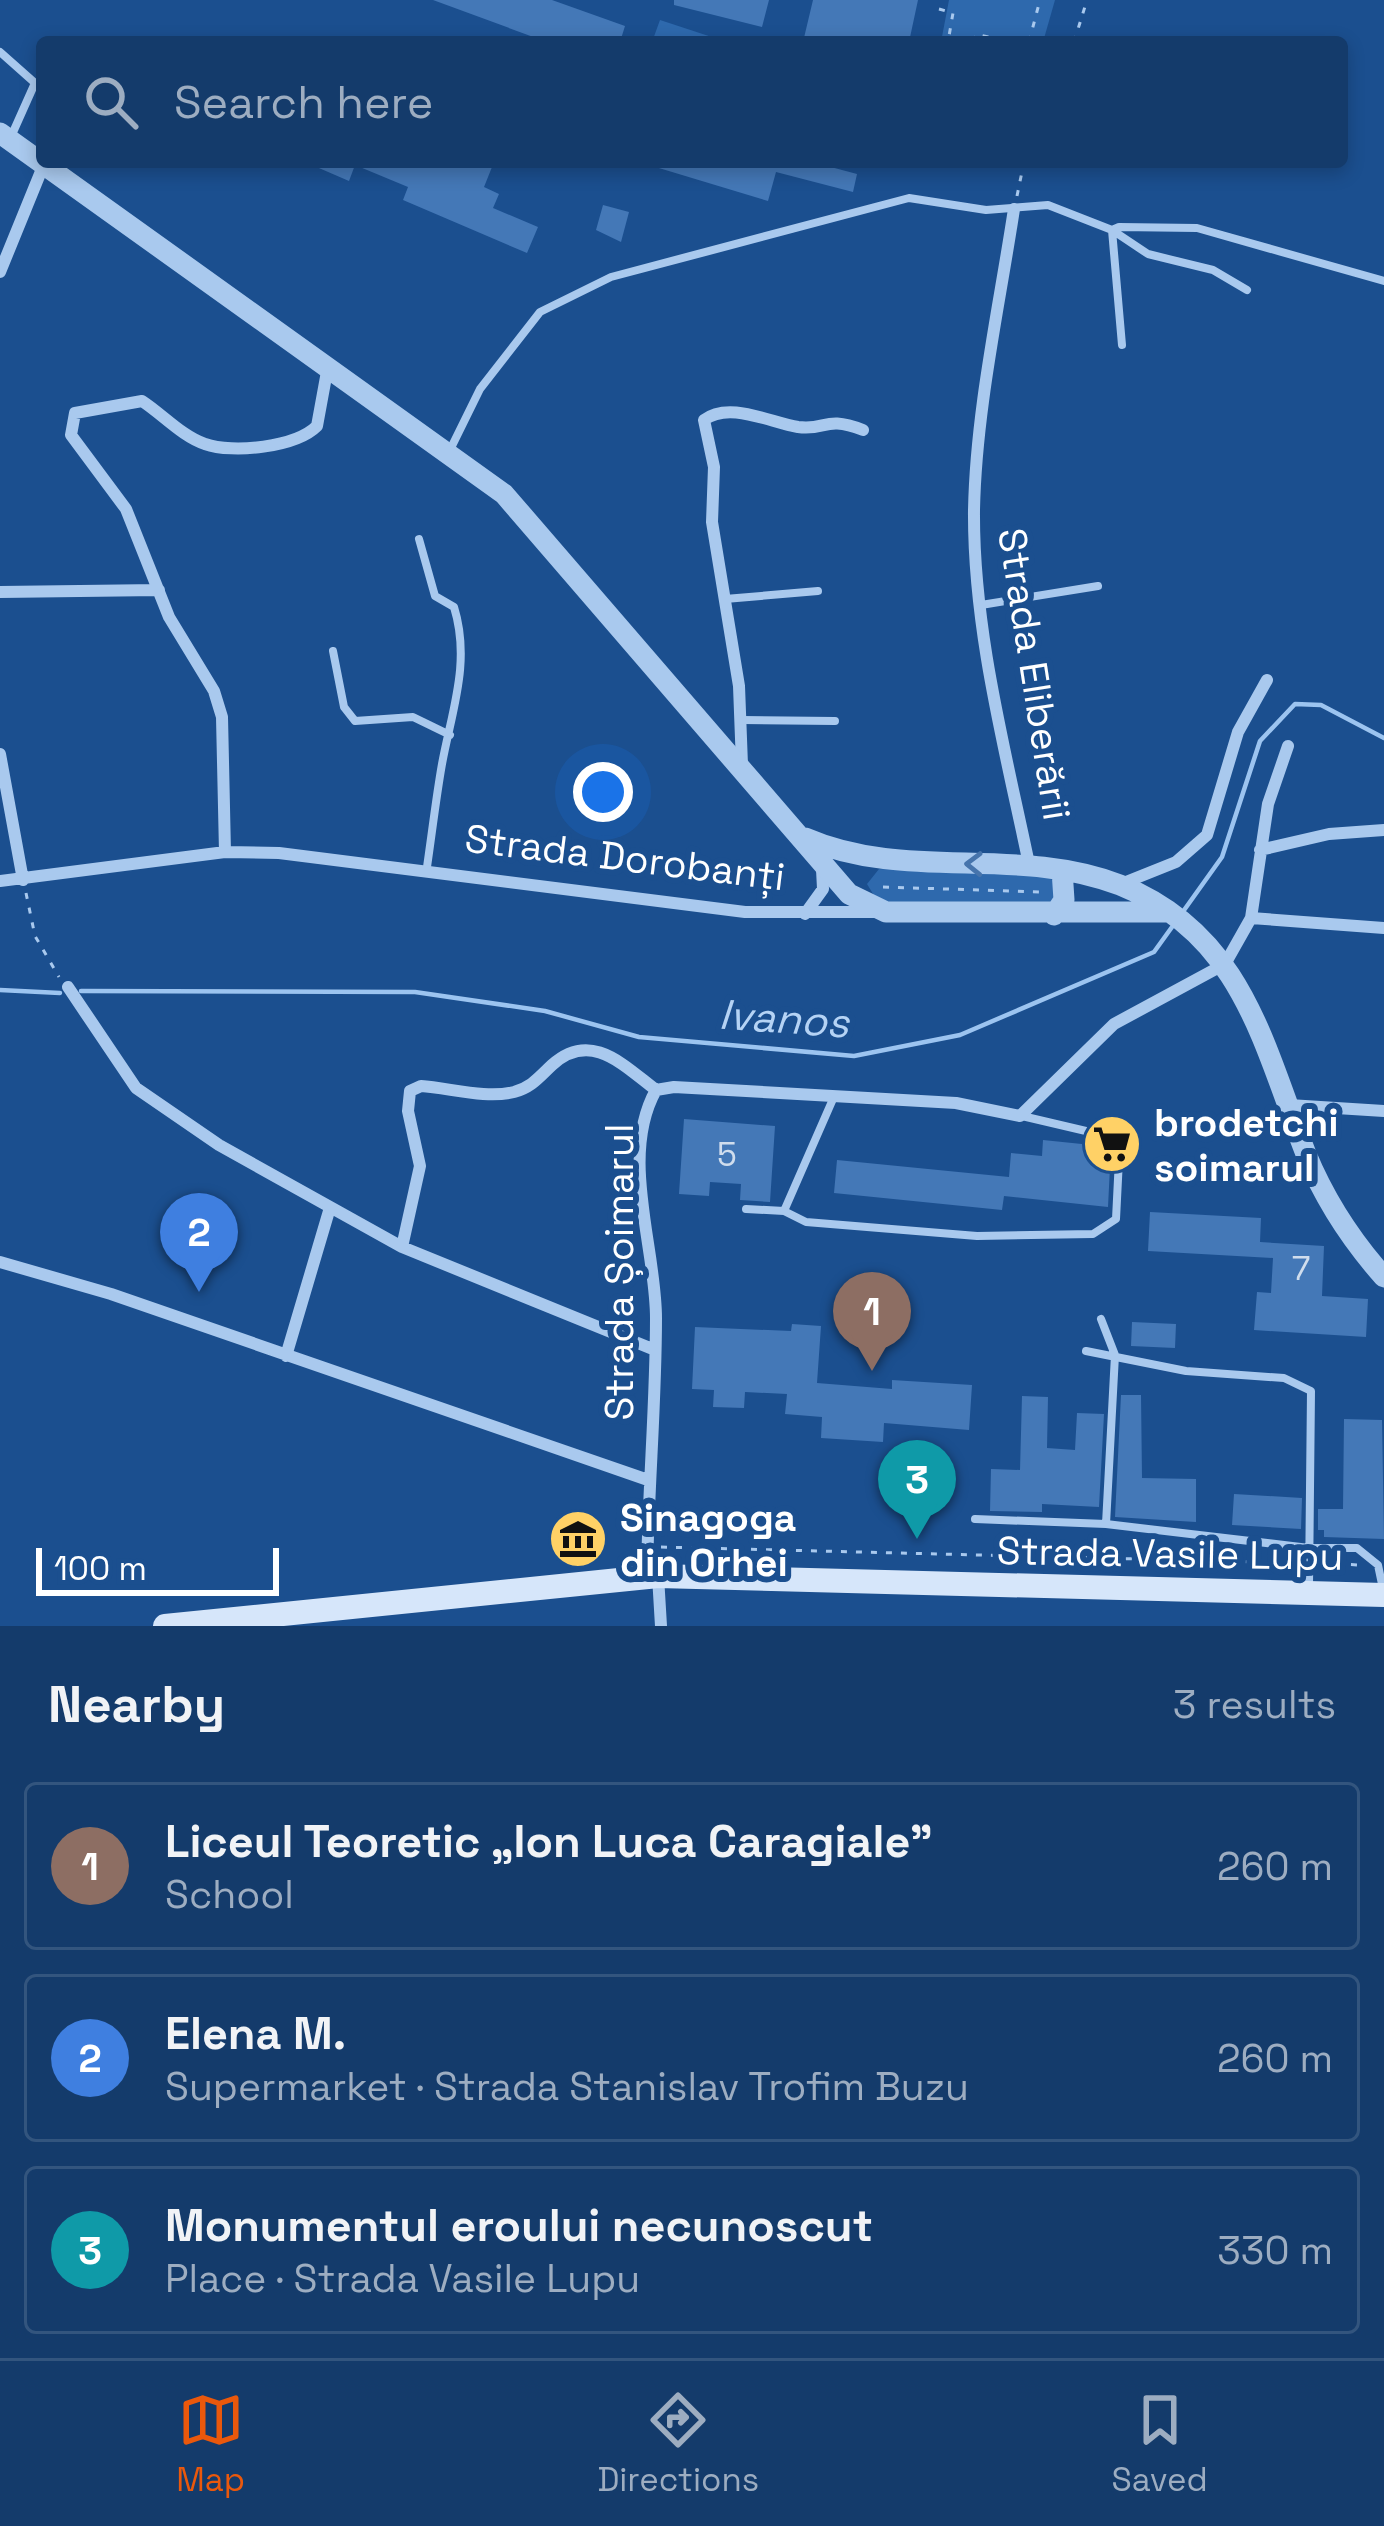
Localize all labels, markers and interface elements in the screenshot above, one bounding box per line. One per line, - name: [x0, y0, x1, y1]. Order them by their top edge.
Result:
- search box: [36, 36, 1348, 168]
- icon: search: [78, 69, 144, 135]
- text: Search here: [174, 74, 433, 131]
- street label: Strada Eliberării: [987, 525, 1082, 824]
- your location: [573, 762, 633, 822]
- street label: Strada Dorobanți: [462, 814, 788, 901]
- one-way arrow: [964, 851, 982, 877]
- water label: Ivanos: [717, 988, 853, 1050]
- place label: brodetchi soimarul: [1154, 1098, 1339, 1192]
- supermarket icon: brodetchi soimarul: [1081, 1113, 1143, 1175]
- street label: Strada Șoimarul: [595, 1124, 644, 1420]
- house number: 5: [717, 1134, 737, 1176]
- pin: 2: [160, 1193, 238, 1292]
- house number: 7: [1292, 1248, 1310, 1290]
- pin: 1: [833, 1272, 911, 1371]
- pin: 3: [878, 1440, 956, 1539]
- place label: Sinagoga din Orhei: [620, 1493, 796, 1587]
- museum icon: Sinagoga din Orhei: [547, 1508, 609, 1570]
- street label: Strada Vasile Lupu: [996, 1526, 1344, 1581]
- scale bar: [36, 1542, 279, 1595]
- text: 100 m: [54, 1548, 147, 1590]
- text: Nearby: [48, 1672, 225, 1737]
- text: 3 results: [1173, 1680, 1336, 1729]
- text: Liceul Teoretic „Ion Luca Caragiale”: [165, 1813, 933, 1870]
- text: 1: [81, 1842, 99, 1891]
- text: 260 m: [1217, 1842, 1333, 1891]
- text: School: [165, 1870, 294, 1919]
- text: Elena M.: [165, 2005, 346, 2062]
- text: 2: [78, 2034, 102, 2083]
- text: 260 m: [1217, 2034, 1333, 2083]
- text: Supermarket · Strada Stanislav Trofim Buzu: [165, 2062, 969, 2111]
- text: Monumentul eroului necunoscut: [165, 2197, 873, 2254]
- text: 3: [78, 2226, 102, 2275]
- text: 330 m: [1217, 2226, 1333, 2275]
- text: Place · Strada Vasile Lupu: [165, 2254, 640, 2303]
- tab: Map: [176, 2387, 245, 2501]
- tab: Directions: [597, 2387, 759, 2501]
- tab: Saved: [1112, 2387, 1208, 2501]

